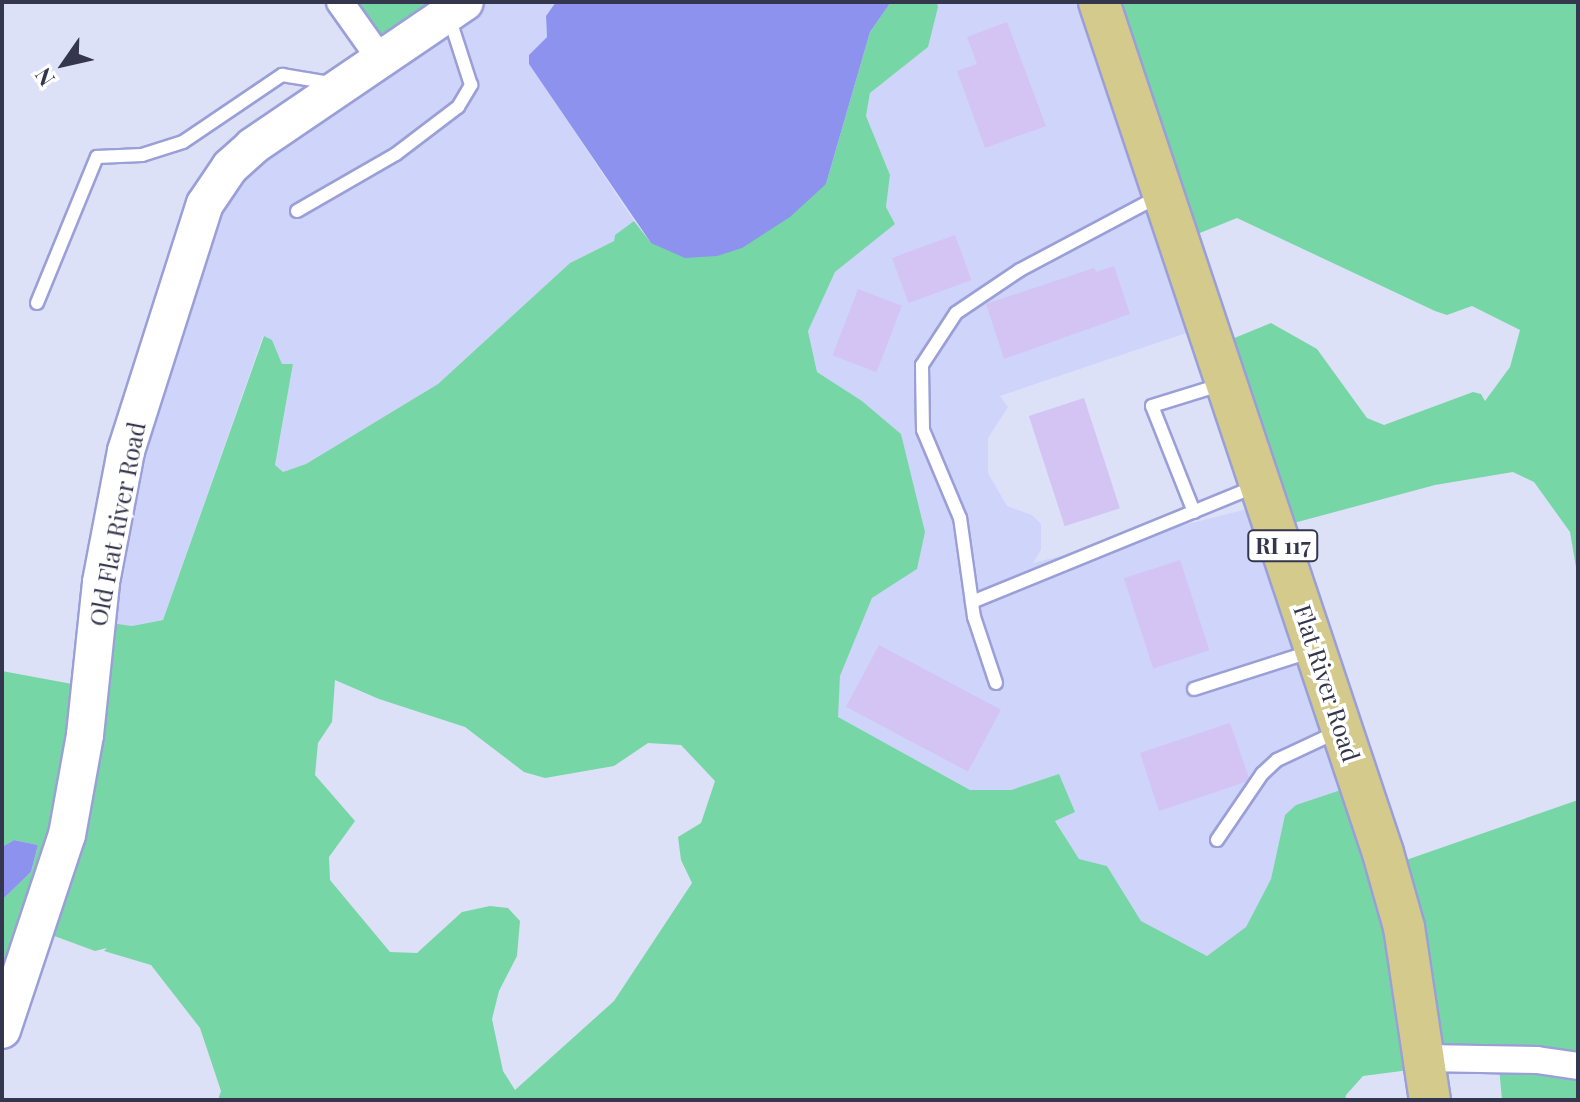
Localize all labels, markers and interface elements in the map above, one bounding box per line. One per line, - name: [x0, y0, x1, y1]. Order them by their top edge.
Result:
- north arrow: [24, 24, 104, 104]
- text: N: [27, 62, 61, 92]
- street label: Old Flat River Road: [83, 419, 151, 629]
- road number: RI 117: [1247, 528, 1319, 564]
- street label: Flat River Road: [1288, 600, 1366, 766]

